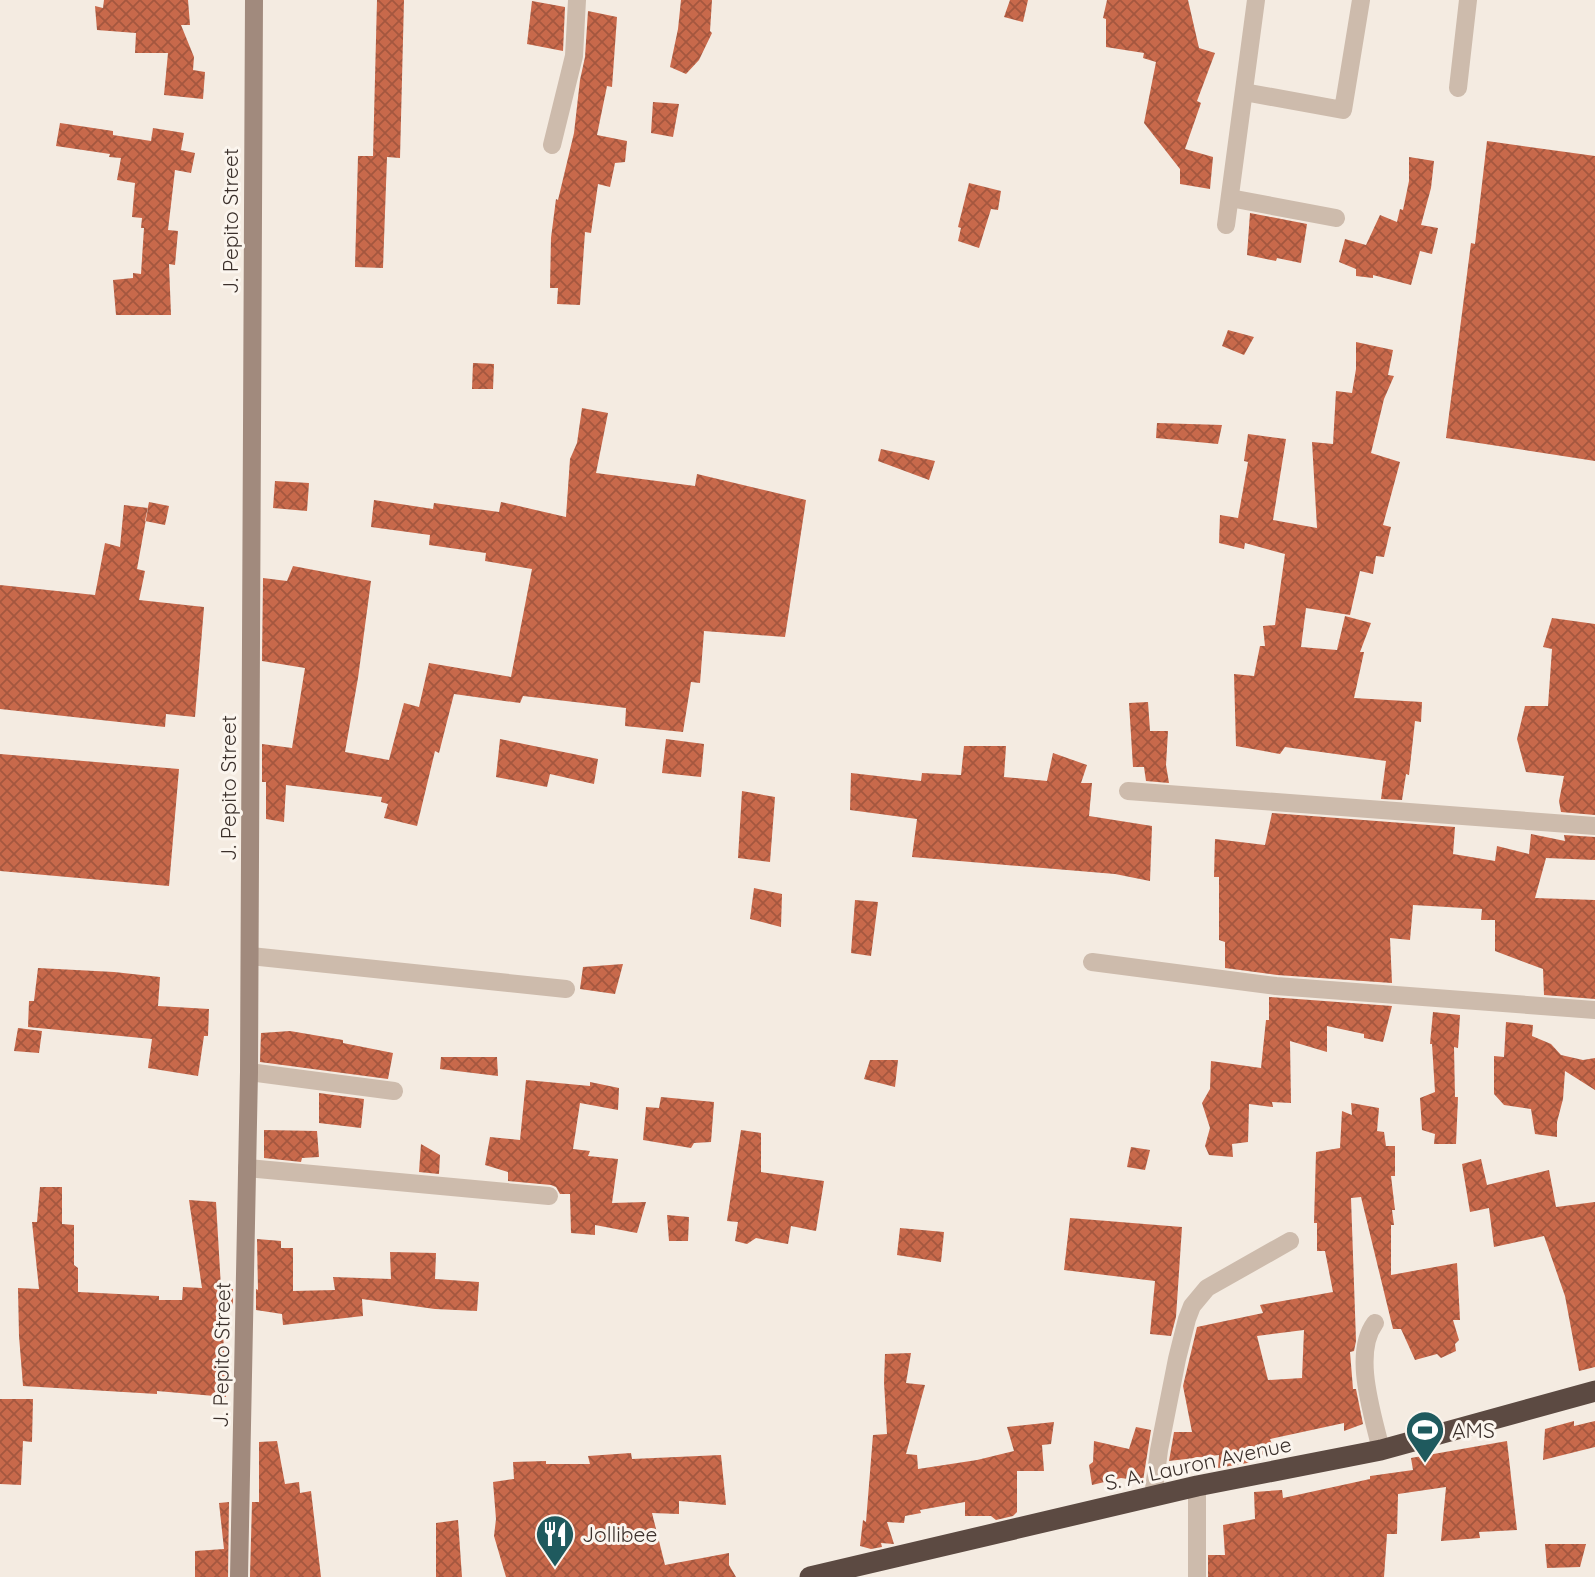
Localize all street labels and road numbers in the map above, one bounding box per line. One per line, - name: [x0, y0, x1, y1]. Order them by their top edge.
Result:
- street label: J. Pepito Street: [217, 148, 243, 294]
- street label: J. Pepito Street: [215, 715, 241, 861]
- street label: J. Pepito Street: [207, 1282, 235, 1428]
- street label: S. A. Lauron Avenue: [1102, 1431, 1294, 1495]

